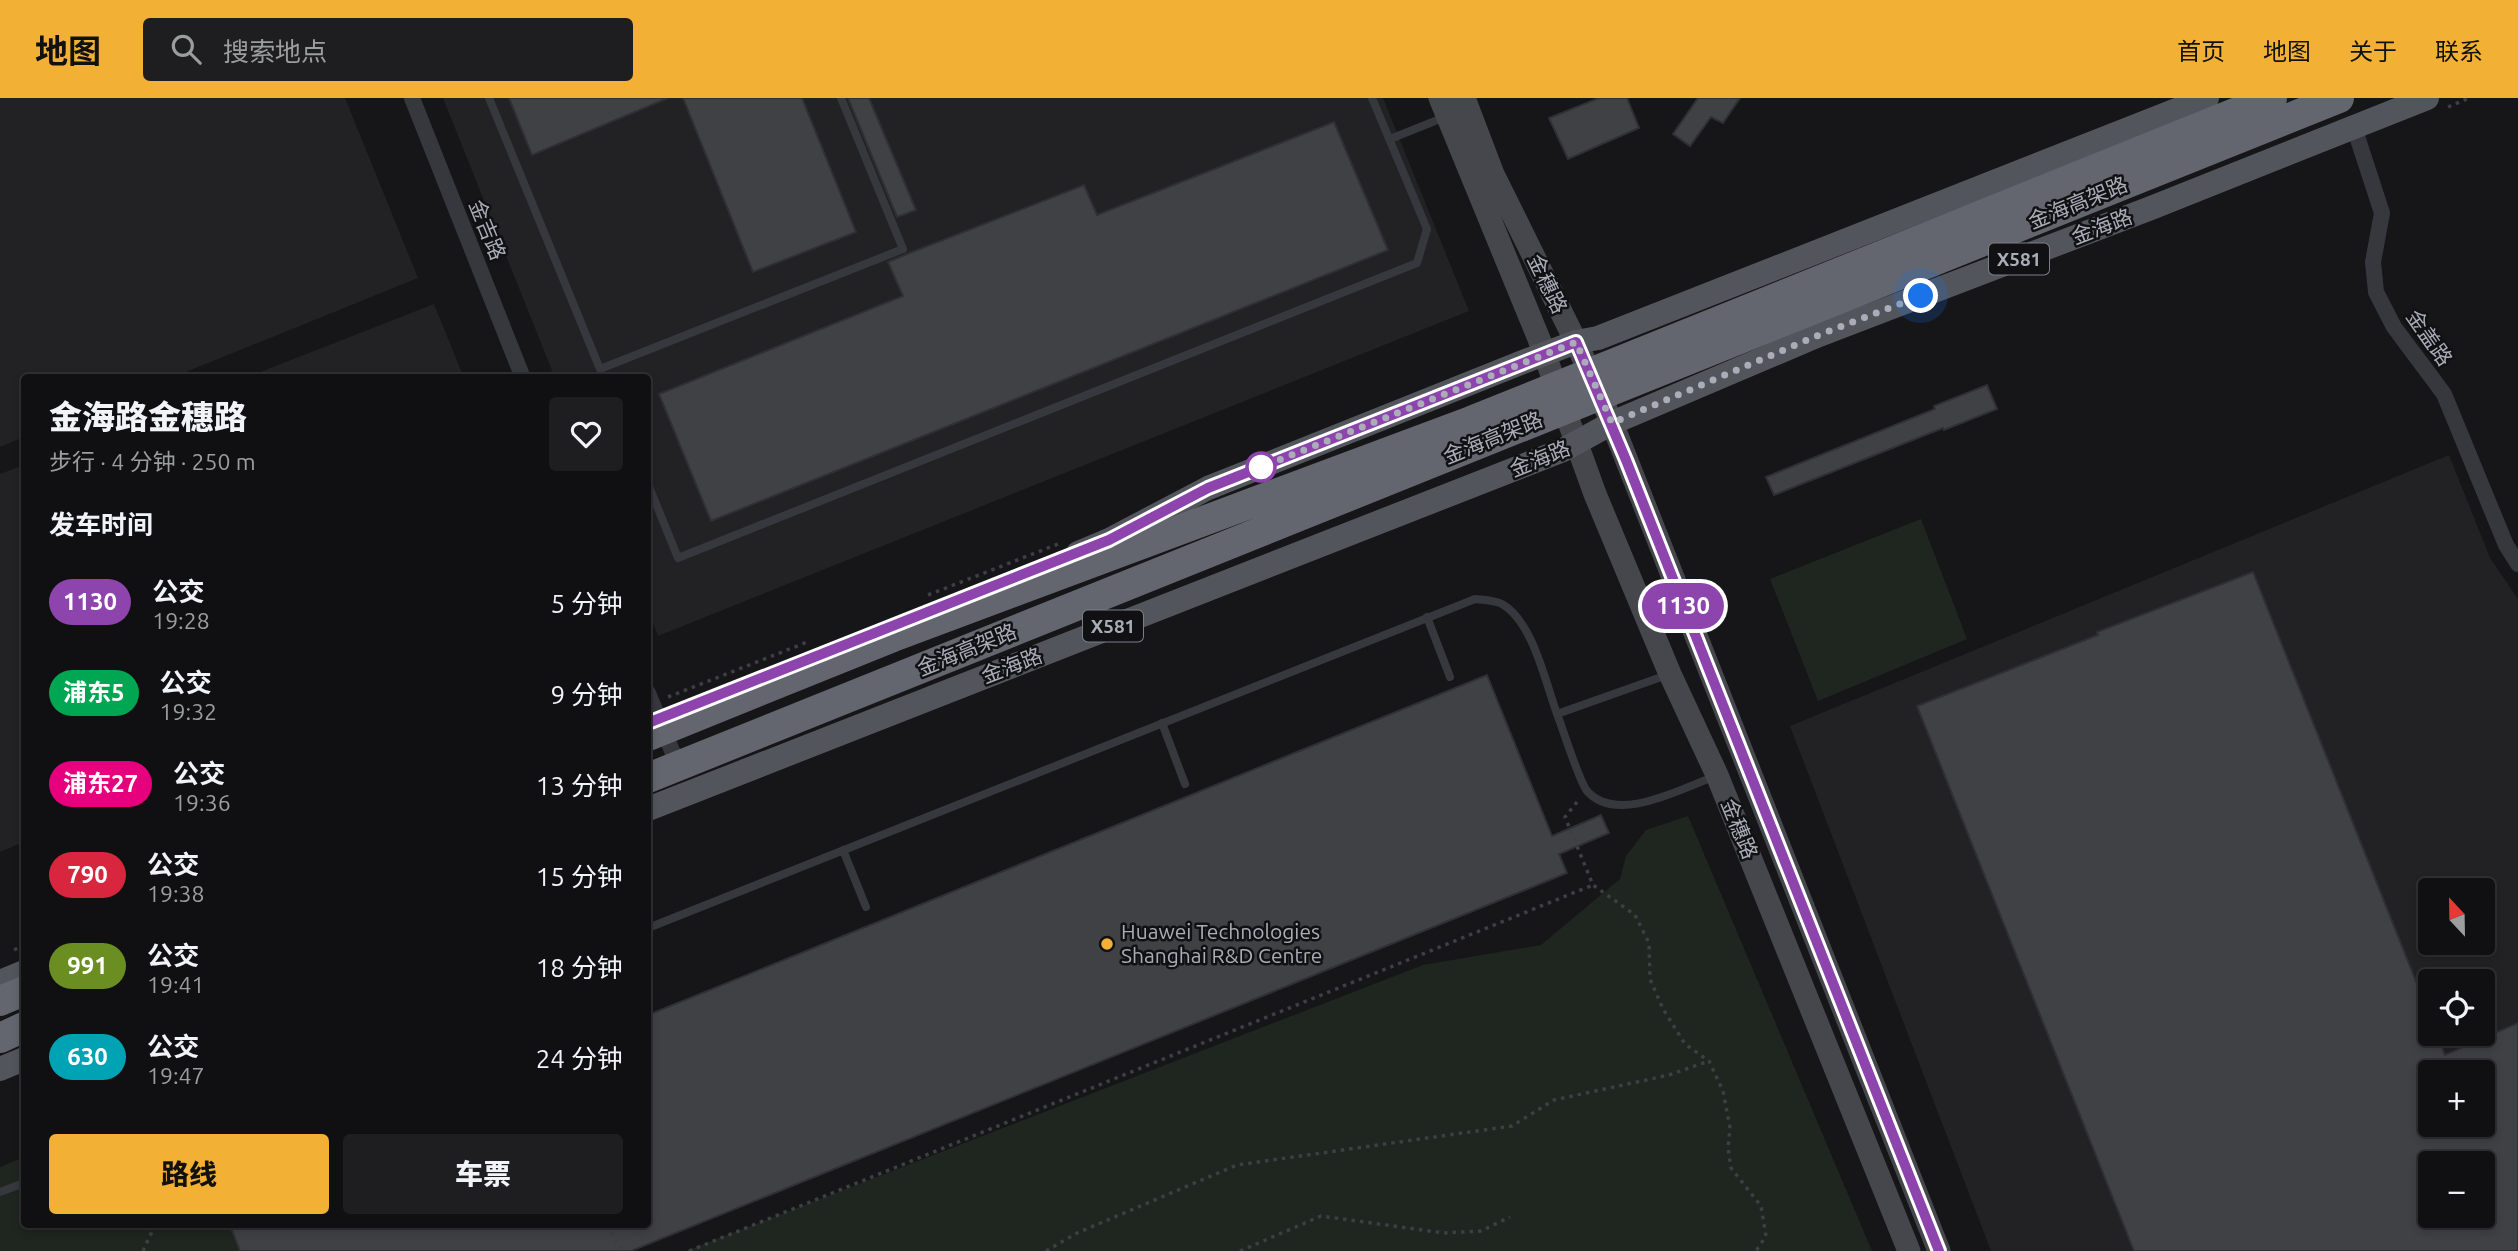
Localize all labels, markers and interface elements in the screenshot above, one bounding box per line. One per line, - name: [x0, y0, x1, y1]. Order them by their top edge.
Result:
- search box: [143, 18, 633, 81]
- icon: search: [167, 30, 205, 68]
- text: 地图: [35, 32, 101, 69]
- text: 搜索地点: [223, 37, 327, 66]
- text: 首页: [2177, 38, 2225, 65]
- text: 地图: [2263, 38, 2311, 65]
- text: 关于: [2349, 38, 2397, 65]
- text: 联系: [2435, 38, 2483, 65]
- street label: 金海高架路: [2024, 171, 2131, 233]
- street label: 金吉路: [465, 196, 511, 263]
- street label: 金海路: [2068, 204, 2135, 249]
- road number: X581: [1989, 244, 2049, 274]
- street label: 金穗路: [1523, 250, 1572, 317]
- your location: [1903, 278, 1938, 313]
- street label: 金盖路: [2402, 305, 2458, 370]
- button: heart: [549, 397, 623, 471]
- text: 金海路金穗路: [49, 398, 247, 435]
- street label: 金海高架路: [1439, 406, 1546, 468]
- street label: 金海路: [1506, 435, 1573, 481]
- text: 步行 · 4 分钟 · 250 m: [49, 449, 256, 474]
- unlabelled marker: [1246, 452, 1276, 482]
- text: 发车时间: [49, 510, 153, 539]
- text: 公交: [152, 577, 204, 606]
- line badge: 1130: [1634, 583, 1732, 629]
- text: 1130: [63, 588, 117, 615]
- text: 5 分钟: [550, 589, 623, 618]
- text: 1130: [1656, 592, 1710, 619]
- text: 19:28: [152, 608, 210, 633]
- road number: X581: [1083, 610, 1143, 642]
- street label: 金海高架路: [913, 618, 1020, 680]
- street label: 金海路: [978, 643, 1045, 688]
- text: 公交: [160, 668, 212, 697]
- text: 浦东5: [63, 679, 125, 706]
- text: 9 分钟: [550, 680, 623, 709]
- text: 19:32: [160, 699, 217, 724]
- text: 公交: [173, 759, 225, 788]
- text: 浦东27: [63, 770, 138, 797]
- text: 13 分钟: [536, 771, 623, 800]
- text: 19:36: [173, 790, 231, 815]
- street label: 金穗路: [1717, 795, 1763, 862]
- text: 公交: [147, 850, 199, 879]
- text: 790: [67, 861, 108, 888]
- text: 15 分钟: [536, 862, 623, 891]
- north arrow: [2418, 878, 2496, 956]
- map controls: [2418, 878, 2495, 1228]
- text: 19:38: [147, 881, 205, 906]
- place label: Huawei Technologies Shanghai R&D Centre: [1121, 919, 1322, 967]
- marker: Huawei Technologies Shanghai R&D Centre: [1099, 936, 1115, 952]
- text: 公交: [147, 941, 199, 970]
- text: 991: [67, 952, 108, 979]
- text: 18 分钟: [536, 953, 623, 982]
- button: locate: [2418, 969, 2495, 1046]
- text: 19:41: [147, 972, 205, 997]
- text: 公交: [147, 1032, 199, 1061]
- text: 630: [67, 1043, 108, 1070]
- text: 24 分钟: [536, 1044, 623, 1073]
- button: +: [2418, 1060, 2495, 1137]
- text: 19:47: [147, 1063, 205, 1088]
- button: 路线: [49, 1134, 329, 1214]
- button: 车票: [343, 1134, 623, 1214]
- button: −: [2418, 1151, 2495, 1228]

